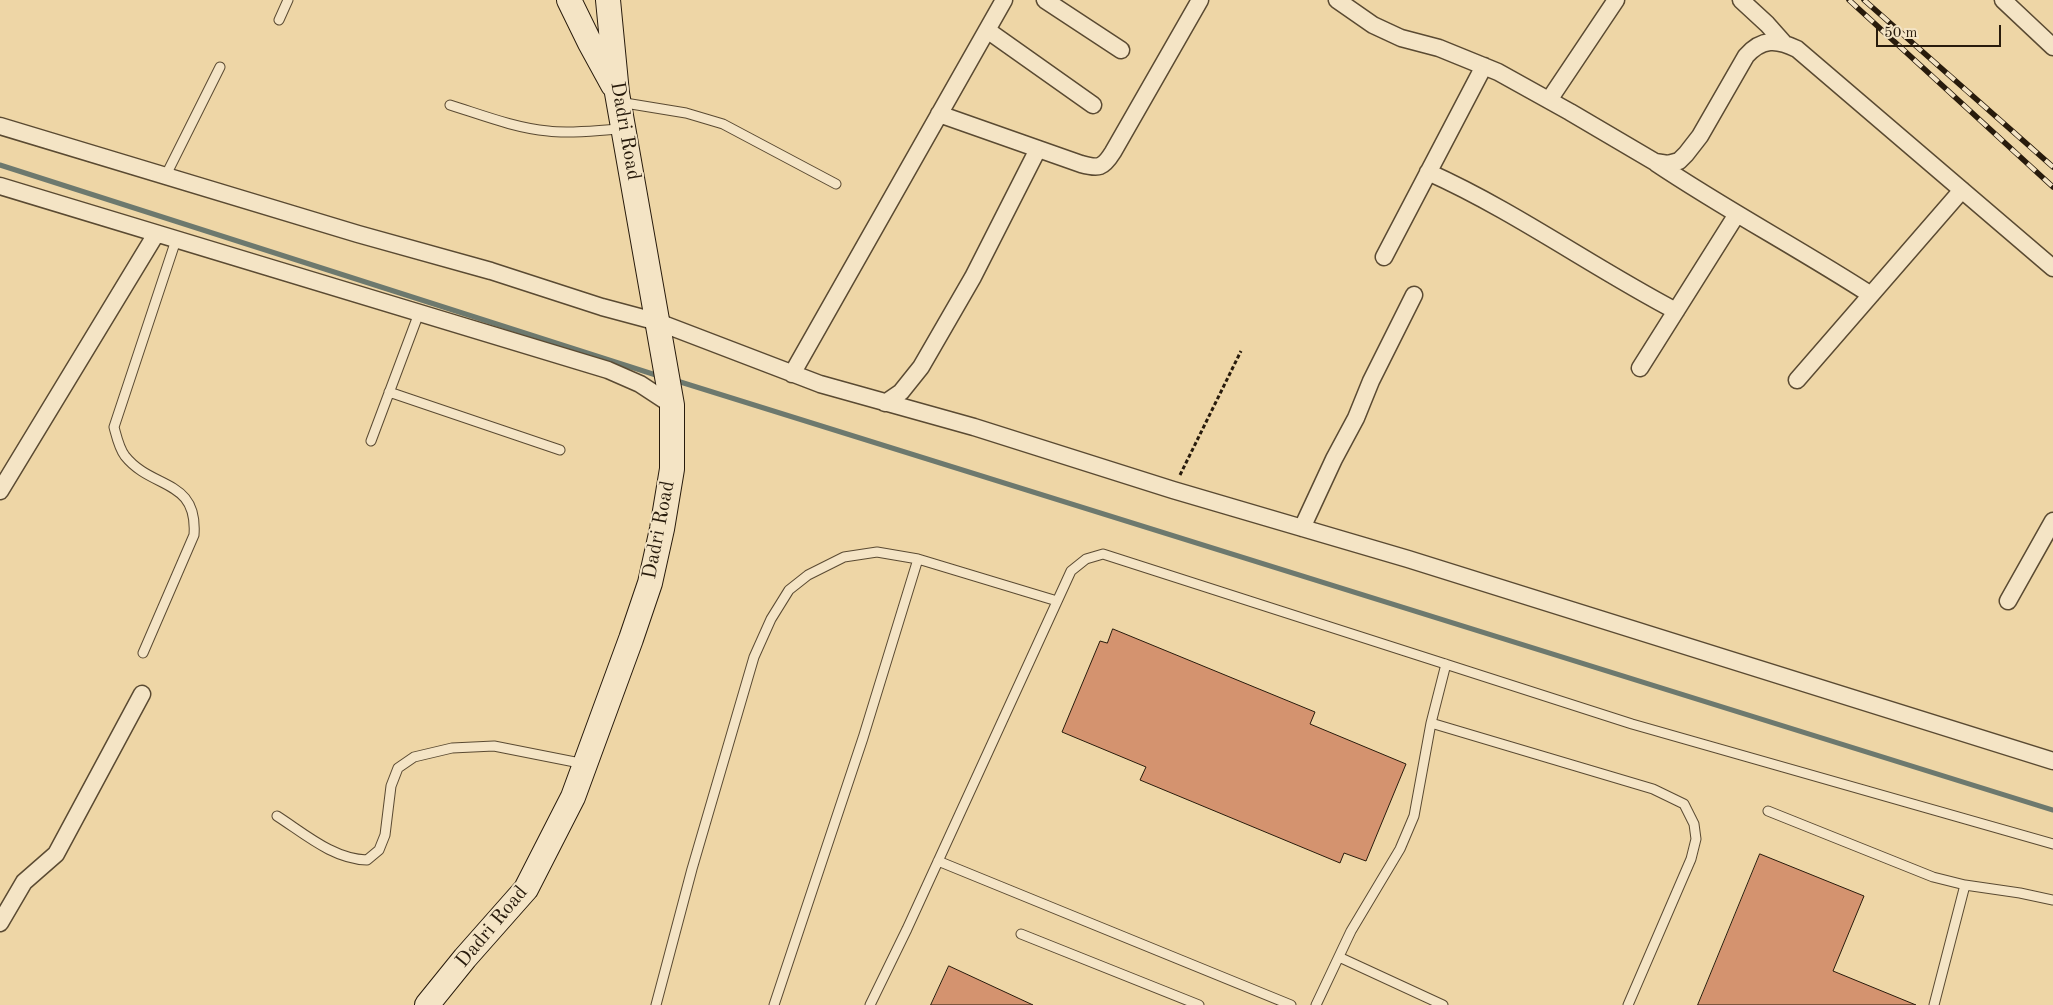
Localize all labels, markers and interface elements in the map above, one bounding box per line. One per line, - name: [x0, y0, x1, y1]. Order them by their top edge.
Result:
- scale bar: [1878, 15, 2003, 47]
- text: 50 m: [1884, 26, 1918, 41]
- street label: Dadri Road: [605, 80, 645, 182]
- street label: Dadri Road: [638, 479, 680, 581]
- street label: Dadri Road: [451, 881, 533, 973]

